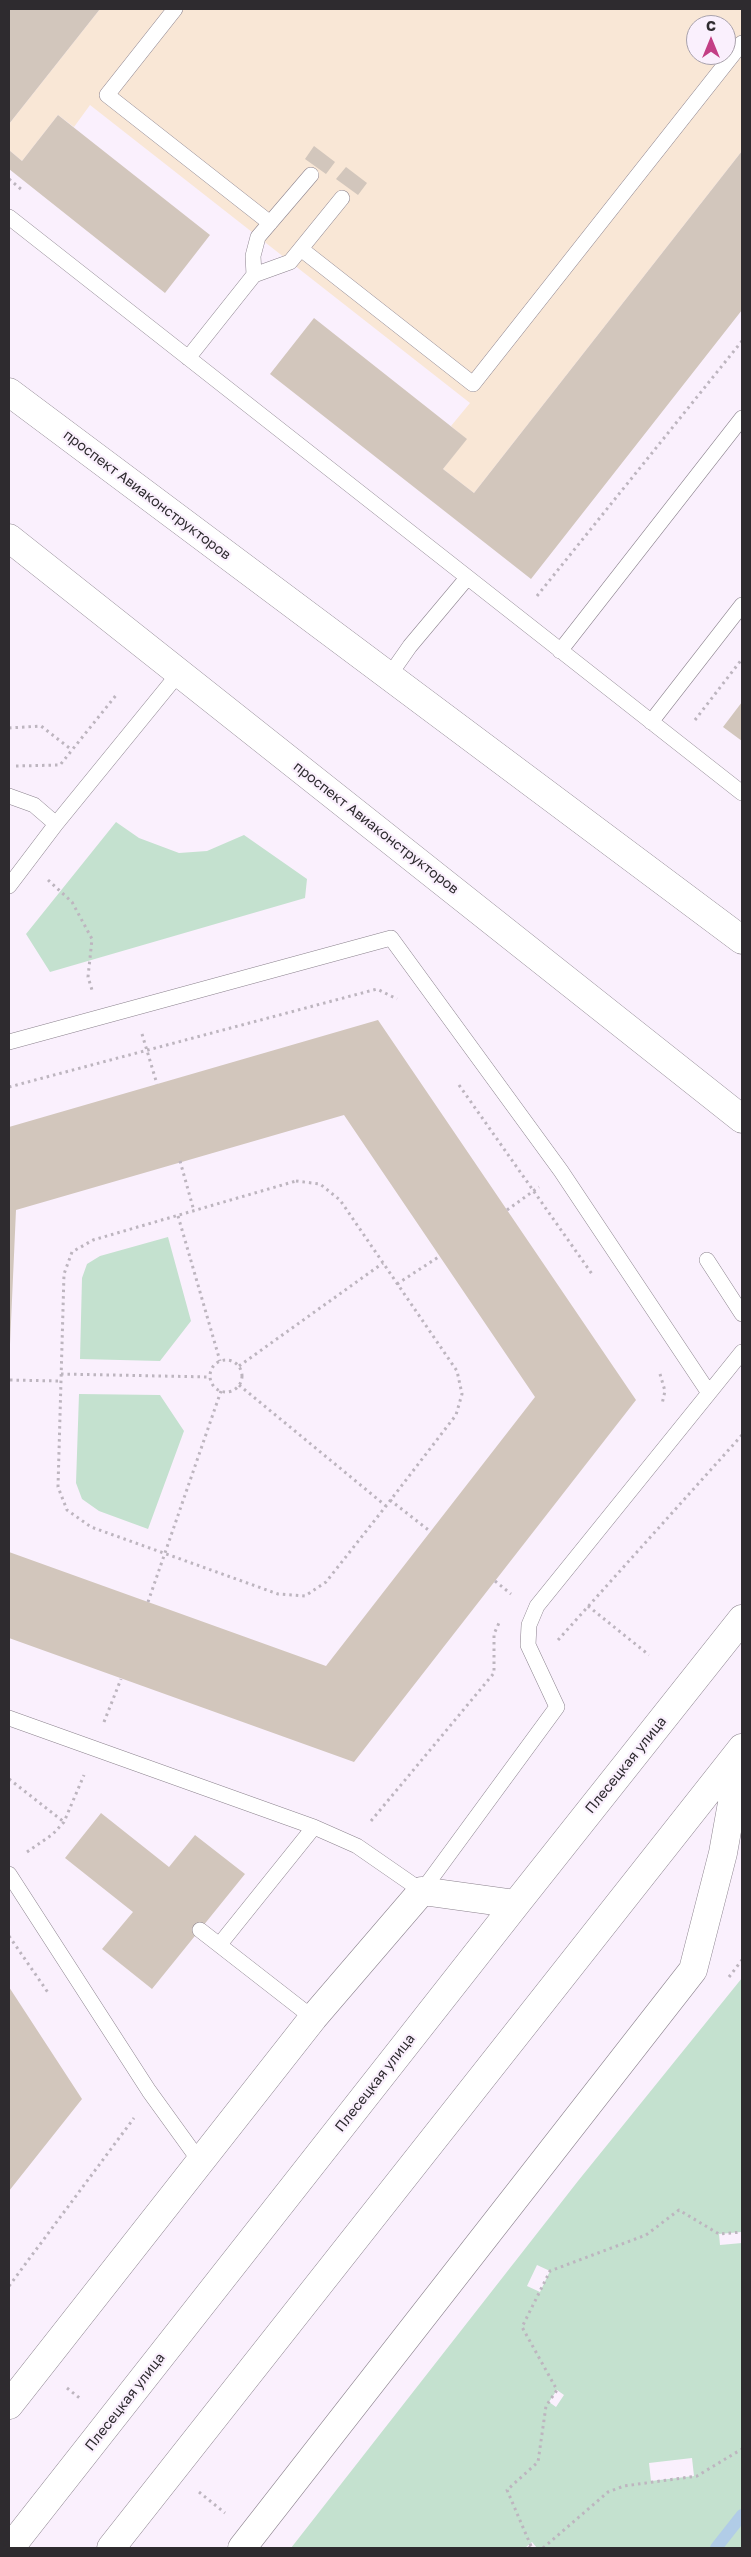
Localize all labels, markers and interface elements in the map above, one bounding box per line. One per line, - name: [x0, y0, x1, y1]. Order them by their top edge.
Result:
- north arrow: [686, 15, 736, 65]
- text: С: [706, 17, 716, 34]
- street label: проспект Авиаконструкторов: [60, 427, 234, 563]
- street label: проспект Авиаконструкторов: [290, 758, 462, 898]
- street label: Плесецкая улица: [582, 1713, 670, 1817]
- street label: Плесецкая улица: [332, 2031, 418, 2135]
- street label: Плесецкая улица: [82, 2350, 168, 2454]

